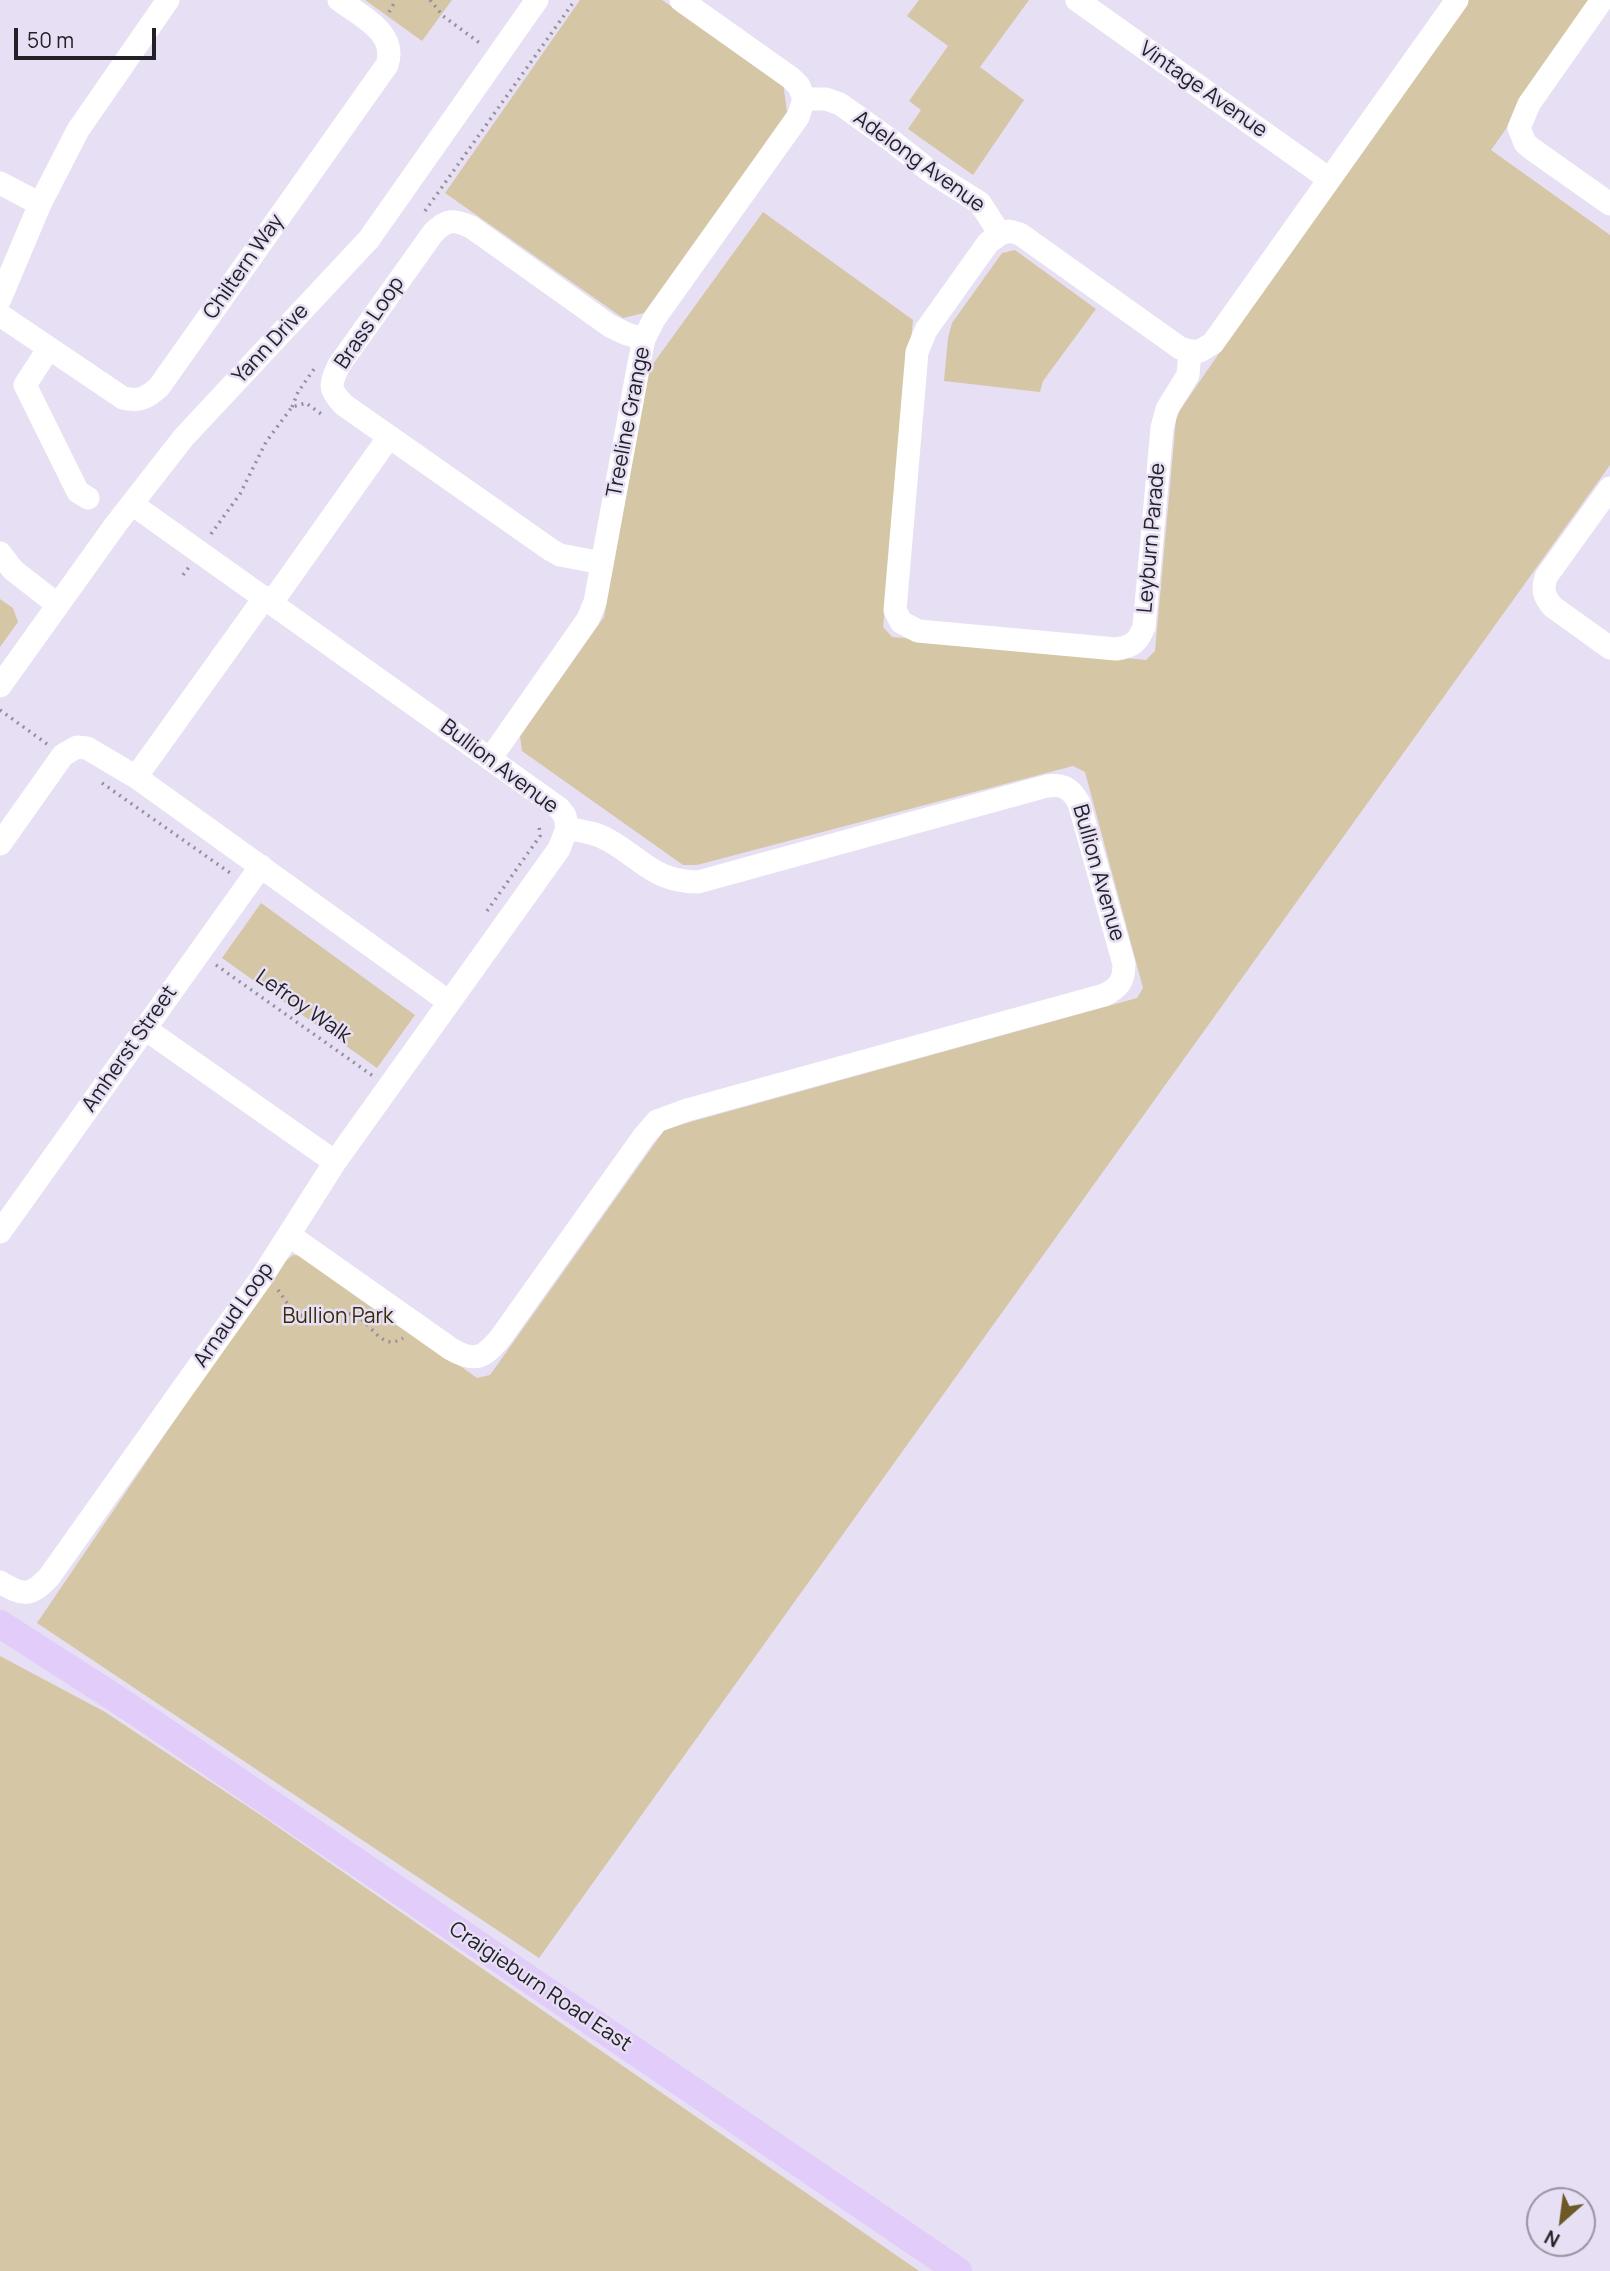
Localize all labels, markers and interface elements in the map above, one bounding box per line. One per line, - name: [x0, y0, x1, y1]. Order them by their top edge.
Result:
- scale bar: [18, 14, 159, 58]
- text: 50 m: [27, 26, 74, 54]
- street label: Vintage Avenue: [1134, 37, 1272, 143]
- street label: Adelong Avenue: [848, 106, 990, 218]
- street label: Chiltern Way: [199, 210, 289, 324]
- street label: Brass Loop: [330, 272, 410, 374]
- street label: Yann Drive: [228, 299, 314, 389]
- street label: Treeline Grange: [602, 345, 656, 499]
- street label: Leyburn Parade: [1133, 462, 1171, 614]
- street label: Bullion Avenue: [435, 714, 563, 820]
- street label: Bullion Avenue: [1066, 802, 1130, 944]
- street label: Lefroy Walk: [250, 965, 356, 1049]
- street label: Amherst Street: [77, 981, 183, 1117]
- street label: Arnaud Loop: [189, 1258, 279, 1372]
- park label: Bullion Park: [283, 1304, 393, 1330]
- street label: Craigieburn Road East: [444, 1917, 636, 2057]
- north arrow: [1526, 2187, 1596, 2257]
- text: N: [1540, 2224, 1564, 2253]

